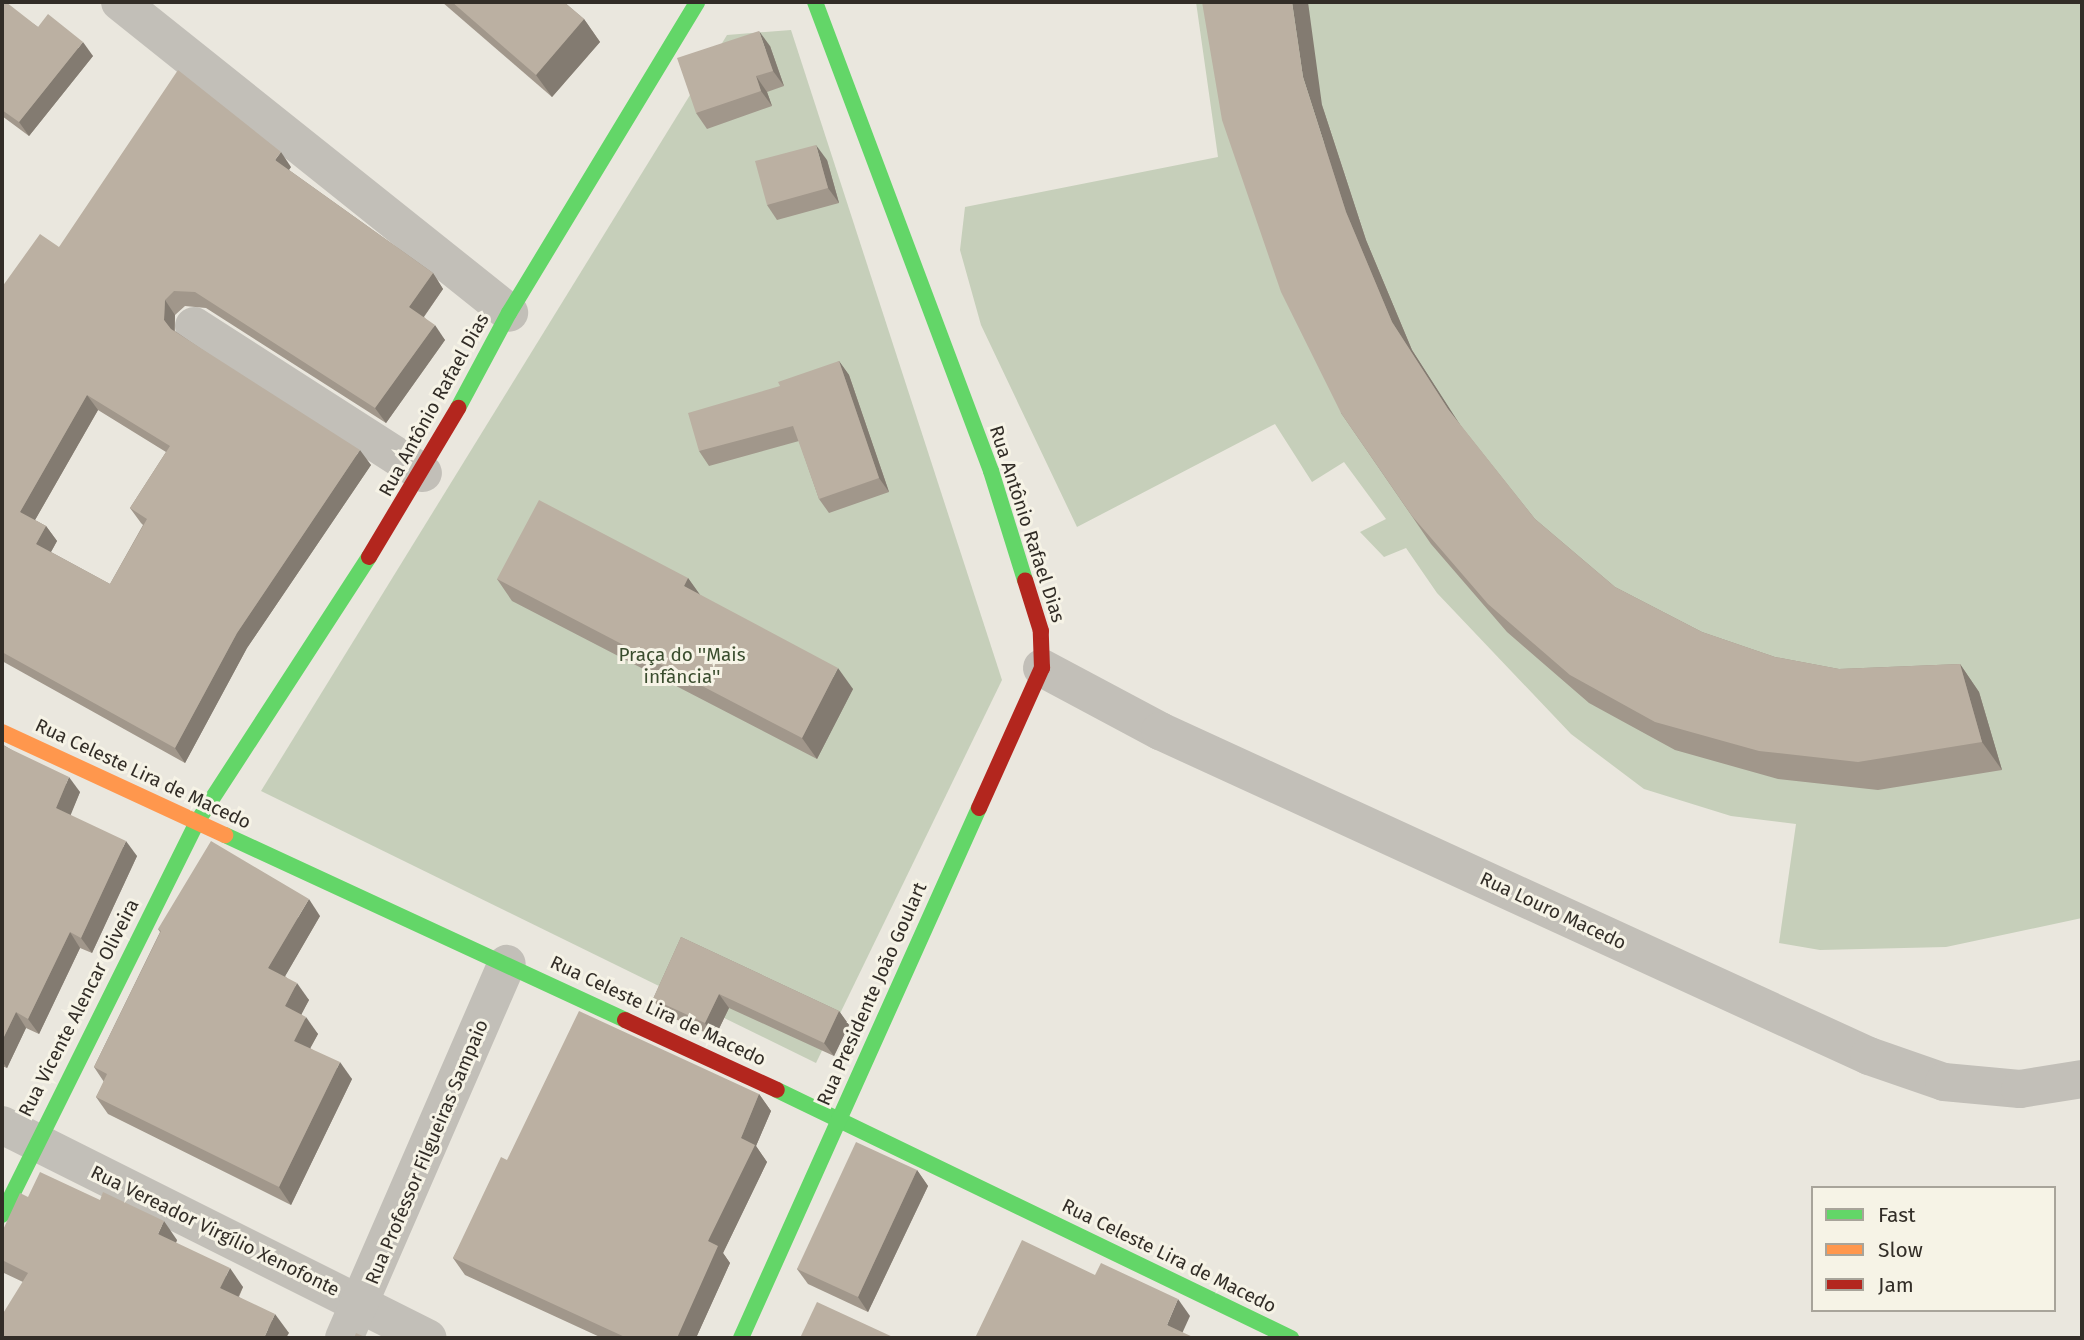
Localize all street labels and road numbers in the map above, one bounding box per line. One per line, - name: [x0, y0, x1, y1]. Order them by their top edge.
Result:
- street label: Rua Antônio Rafael Dias: [374, 310, 494, 500]
- street label: Rua Antônio Rafael Dias: [984, 423, 1070, 625]
- street label: Rua Celeste Lira de Macedo: [31, 714, 255, 834]
- street label: Rua Louro Macedo: [1476, 867, 1630, 955]
- street label: Rua Presidente João Goulart: [812, 879, 932, 1109]
- street label: Rua Vicente Alencar Oliveira: [14, 895, 144, 1121]
- street label: Rua Celeste Lira de Macedo: [546, 951, 770, 1071]
- street label: Rua Professor Filgueiras Sampaio: [361, 1016, 493, 1288]
- street label: Rua Vereador Virgílio Xenofonte: [87, 1161, 343, 1301]
- street label: Rua Celeste Lira de Macedo: [1058, 1194, 1280, 1318]

